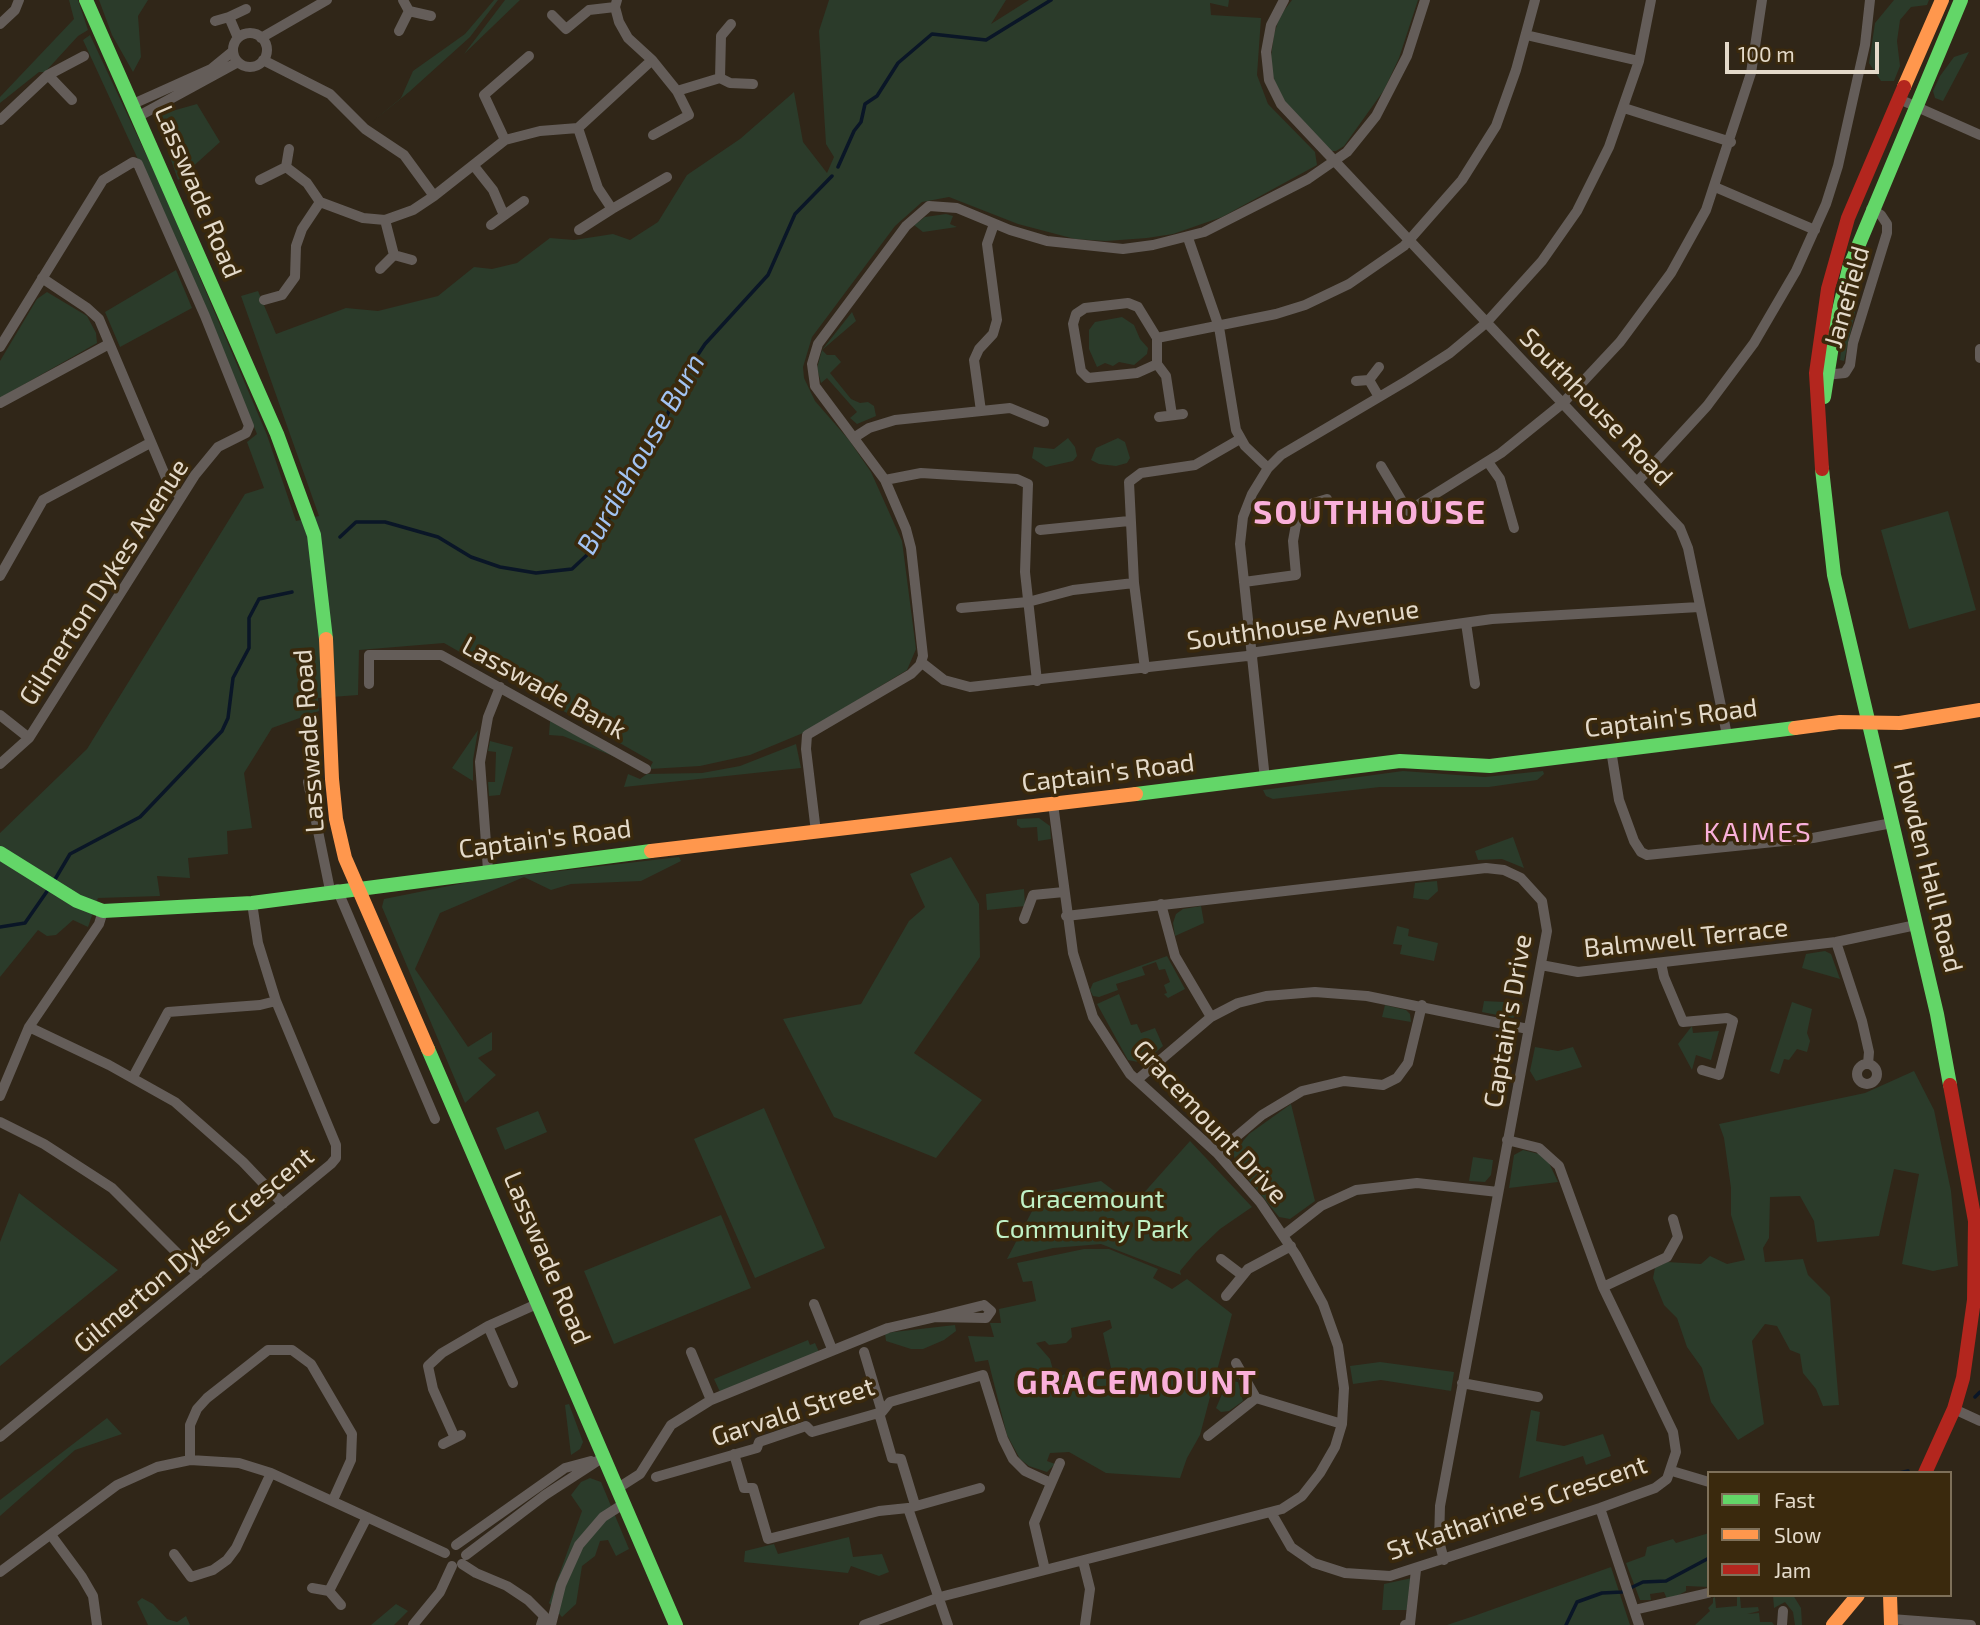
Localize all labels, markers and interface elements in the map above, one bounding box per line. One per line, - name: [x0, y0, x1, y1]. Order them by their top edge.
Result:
- scale bar: [1728, 28, 1882, 72]
- text: 100 m: [1738, 41, 1795, 66]
- street label: Lasswade Road: [148, 101, 248, 283]
- street label: Janefield: [1818, 242, 1876, 352]
- street label: Southhouse Road: [1513, 322, 1679, 492]
- water label: Burdiehouse Burn: [570, 348, 712, 560]
- street label: Gilmerton Dykes Avenue: [13, 453, 195, 711]
- district label: SOUTHHOUSE: [1254, 493, 1486, 533]
- street label: Southhouse Avenue: [1185, 593, 1421, 657]
- street label: Lasswade Bank: [456, 630, 632, 746]
- street label: Lasswade Road: [287, 648, 331, 834]
- street label: Captain's Road: [1583, 692, 1759, 744]
- street label: Captain's Road: [1020, 747, 1196, 799]
- street label: Howden Hall Road: [1887, 758, 1969, 976]
- street label: Captain's Road: [457, 813, 633, 865]
- district label: KAIMES: [1704, 816, 1812, 850]
- street label: Balmwell Terrace: [1582, 912, 1790, 964]
- street label: Captain's Drive: [1477, 932, 1539, 1110]
- street label: Gracemount Drive: [1126, 1034, 1294, 1210]
- street label: Gilmerton Dykes Crescent: [68, 1140, 320, 1360]
- street label: Lasswade Road: [497, 1167, 597, 1349]
- park label: Gracemount Community Park: [995, 1183, 1189, 1244]
- district label: GRACEMOUNT: [1017, 1363, 1257, 1403]
- street label: Garvald Street: [708, 1371, 878, 1453]
- street label: St Katharine's Crescent: [1383, 1449, 1651, 1567]
- legend: [1707, 1471, 1952, 1597]
- text: Fast: [1774, 1487, 1815, 1512]
- text: Slow: [1774, 1522, 1821, 1547]
- text: Jam: [1774, 1557, 1811, 1582]

